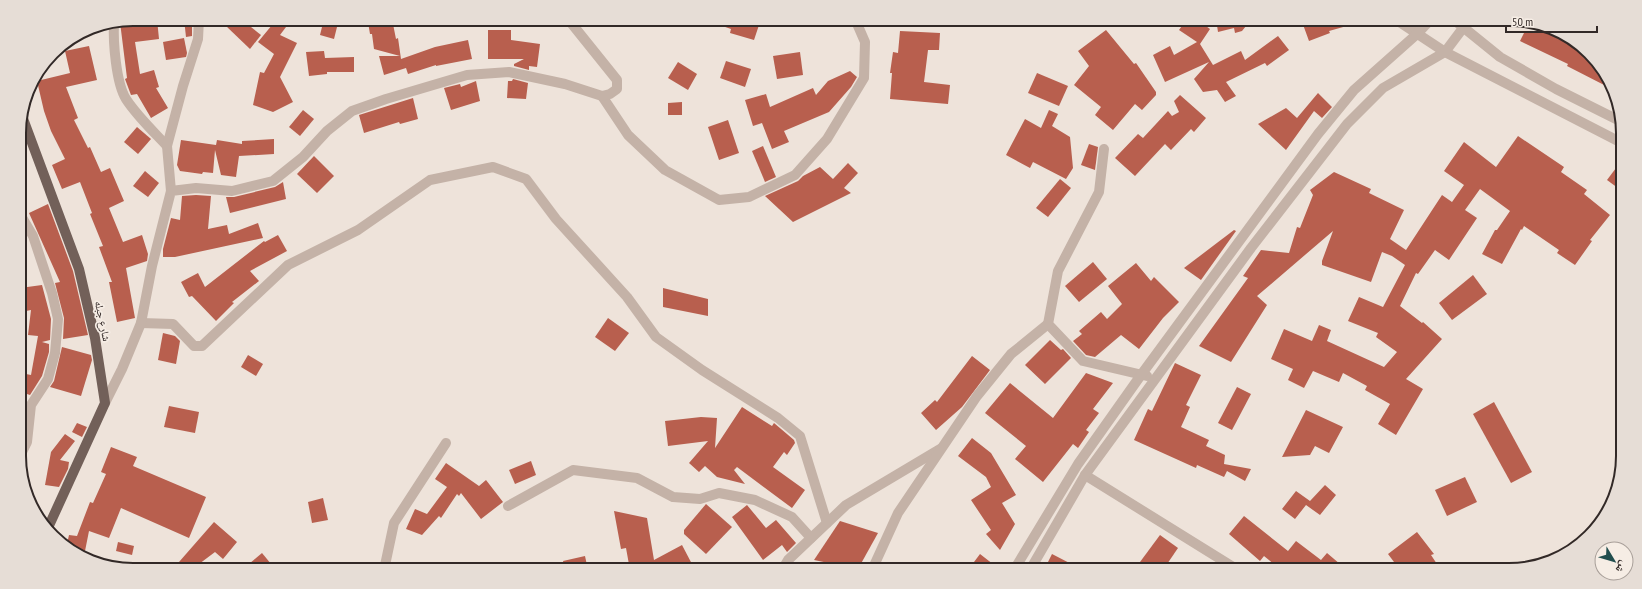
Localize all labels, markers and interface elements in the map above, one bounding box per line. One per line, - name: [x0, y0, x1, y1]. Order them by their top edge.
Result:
- scale bar: [1506, 8, 1597, 34]
- text: 50 m: [1512, 14, 1533, 29]
- street label: شارع جبله: [92, 299, 114, 343]
- north arrow: [1594, 541, 1634, 581]
- text: ش: [1612, 558, 1631, 576]

